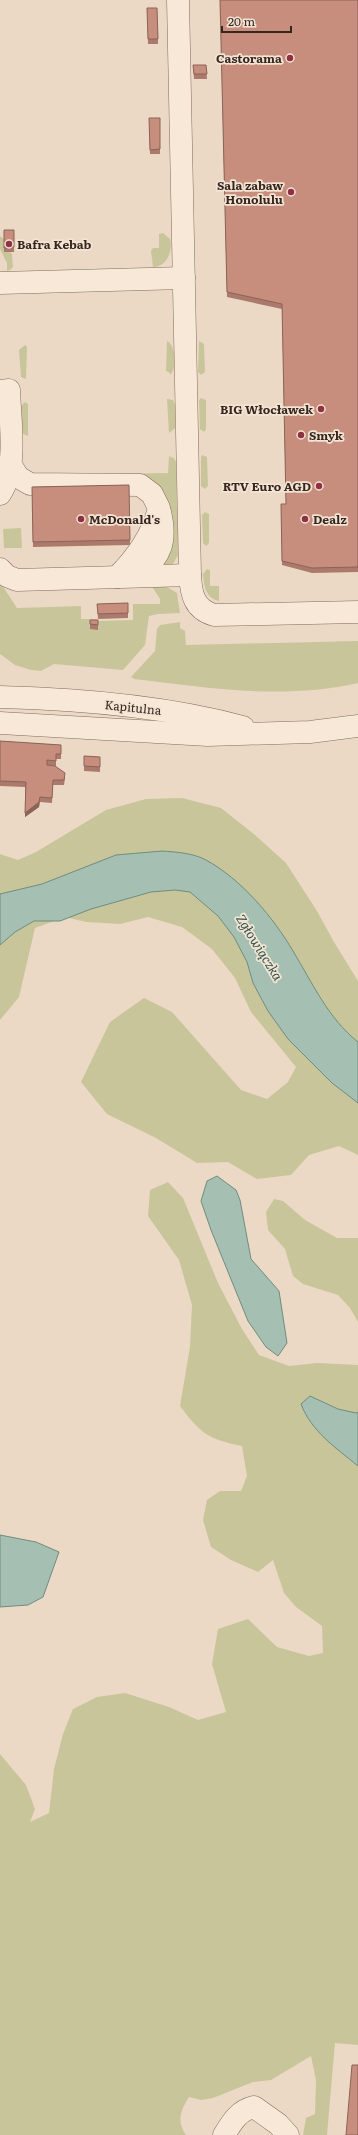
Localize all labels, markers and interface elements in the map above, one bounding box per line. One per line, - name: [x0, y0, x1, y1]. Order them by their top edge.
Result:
- scale bar: [222, 8, 291, 34]
- text: 20 m: [228, 12, 255, 30]
- place label: Castorama: [216, 49, 282, 67]
- marker: Castorama: [285, 53, 295, 63]
- place label: Sala zabaw Honolulu: [217, 176, 283, 208]
- marker: Sala zabaw Honolulu: [286, 187, 296, 197]
- place label: Bafra Kebab: [17, 235, 91, 253]
- marker: Bafra Kebab: [4, 239, 14, 249]
- place label: BIG Włocławek: [220, 400, 314, 418]
- marker: BIG Włocławek: [316, 404, 326, 414]
- place label: Smyk: [309, 426, 344, 444]
- marker: Smyk: [296, 430, 306, 440]
- place label: RTV Euro AGD: [223, 477, 311, 495]
- marker: RTV Euro AGD: [314, 481, 324, 491]
- place label: McDonald's: [89, 510, 160, 528]
- place label: Dealz: [313, 510, 347, 528]
- marker: McDonald's: [76, 514, 86, 524]
- marker: Dealz: [300, 514, 310, 524]
- street label: Kapitulna: [104, 695, 163, 719]
- water label: Zgłowiączka: [232, 910, 288, 984]

